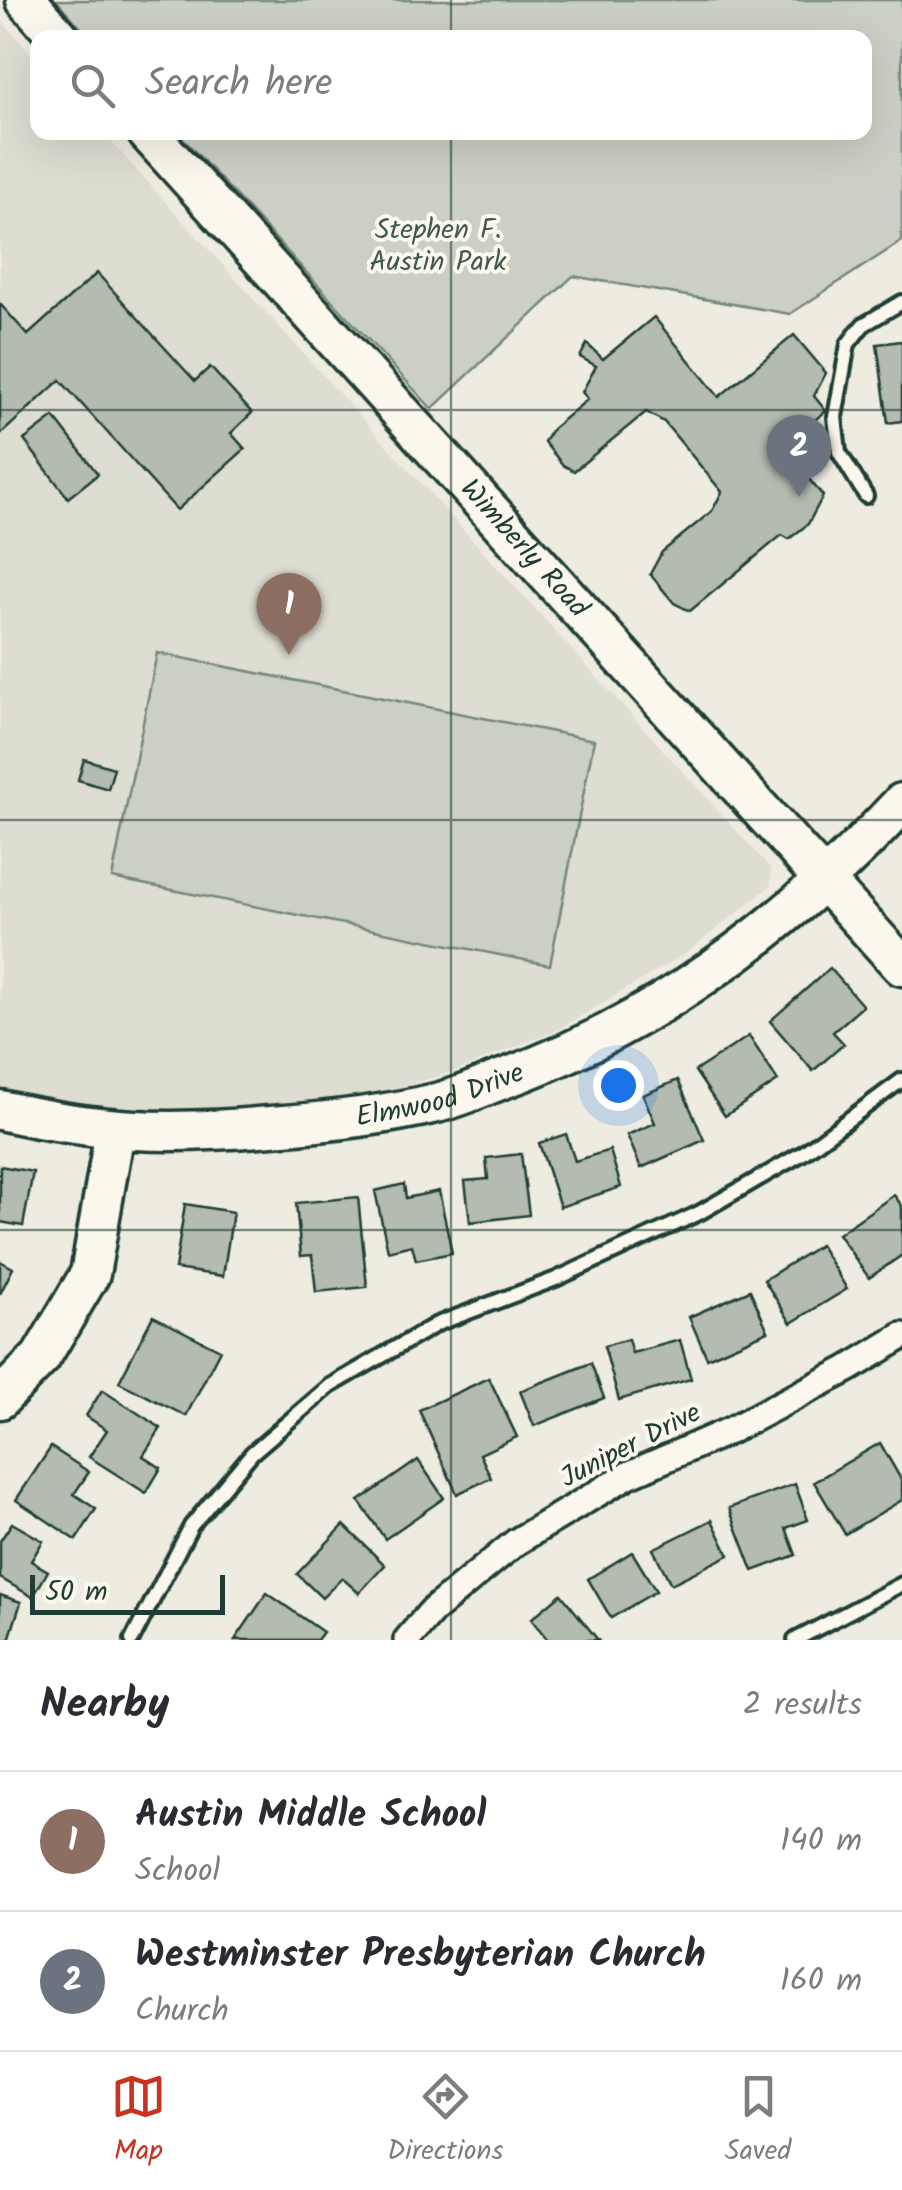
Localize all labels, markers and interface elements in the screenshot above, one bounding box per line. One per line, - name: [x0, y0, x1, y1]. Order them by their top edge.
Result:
- search box: [30, 30, 872, 140]
- text: Search here: [145, 55, 332, 115]
- icon: search: [65, 58, 120, 113]
- park label: Stephen F. Austin Park: [370, 208, 507, 285]
- pin: 2: [766, 414, 832, 497]
- street label: Wimberly Road: [449, 469, 600, 629]
- pin: 1: [256, 572, 322, 655]
- street label: Elmwood Drive: [353, 1050, 531, 1140]
- your location: [593, 1060, 644, 1111]
- street label: Juniper Drive: [553, 1391, 710, 1501]
- scale bar: [30, 1570, 225, 1614]
- text: 50 m: [45, 1570, 108, 1615]
- text: Nearby: [40, 1672, 169, 1739]
- text: 2 results: [743, 1680, 862, 1731]
- text: Austin Middle School: [135, 1786, 486, 1846]
- text: 1: [68, 1816, 77, 1867]
- text: 140 m: [780, 1816, 862, 1867]
- text: School: [135, 1846, 220, 1897]
- text: Westminster Presbyterian Church: [135, 1926, 706, 1986]
- text: 2: [63, 1956, 82, 2007]
- text: 160 m: [780, 1956, 862, 2007]
- text: Church: [135, 1986, 229, 2037]
- tab: Map: [111, 2069, 166, 2174]
- tab: Directions: [387, 2069, 503, 2174]
- tab: Saved: [725, 2069, 791, 2174]

